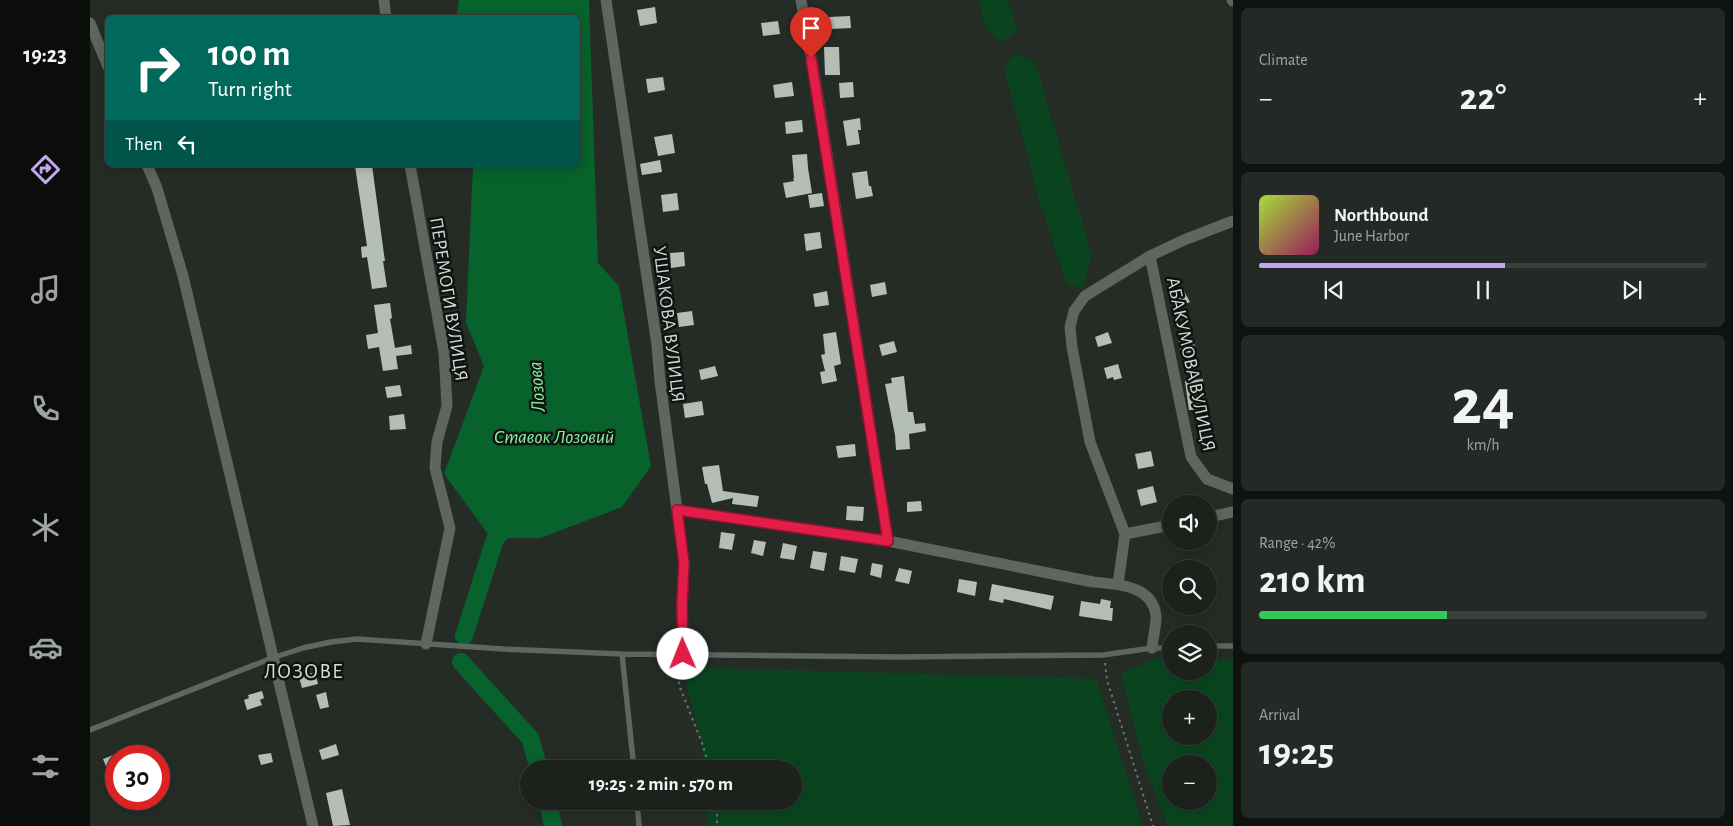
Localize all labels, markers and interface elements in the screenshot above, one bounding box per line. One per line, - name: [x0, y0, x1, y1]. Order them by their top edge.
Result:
- pin: [790, 7, 832, 58]
- icon: arrive: [797, 14, 825, 42]
- icon: right: [125, 35, 190, 100]
- text: 100 m: [208, 37, 291, 72]
- text: 19:23: [23, 44, 67, 66]
- text: Climate: [1259, 52, 1308, 68]
- text: Turn right: [208, 78, 292, 100]
- text: 22°: [1460, 79, 1506, 117]
- text: −: [1259, 85, 1272, 113]
- text: +: [1694, 85, 1707, 113]
- icon: left: [173, 130, 201, 158]
- text: Then: [125, 135, 163, 154]
- icon: directions: [28, 152, 63, 187]
- text: Northbound: [1334, 206, 1429, 225]
- street label: ПЕРЕМОГИ ВУЛИЦЯ: [426, 216, 471, 383]
- text: June Harbor: [1334, 228, 1409, 244]
- street label: УШАКОВА ВУЛИЦЯ: [649, 245, 688, 404]
- icon: music: [28, 272, 63, 307]
- street label: АБАКУМОВА ВУЛИЦЯ: [1163, 275, 1218, 453]
- icon: previous: [1320, 276, 1348, 304]
- icon: pause: [1469, 276, 1497, 304]
- icon: next: [1618, 276, 1646, 304]
- water label: Лозова: [525, 361, 549, 414]
- text: 24: [1451, 371, 1515, 436]
- icon: phone: [28, 391, 63, 426]
- water label: Ставок Лозовий: [494, 427, 614, 447]
- text: km/h: [1466, 437, 1500, 453]
- map controls: [1162, 495, 1217, 810]
- button: sound: [1162, 495, 1217, 550]
- icon: climate: [28, 510, 63, 545]
- text: Range · 42%: [1259, 535, 1335, 551]
- button: search: [1162, 560, 1217, 615]
- text: 210 km: [1259, 562, 1366, 600]
- button: layers: [1162, 625, 1217, 680]
- position arrow: [656, 627, 708, 679]
- icon: car: [28, 630, 63, 665]
- district label: ЛОЗОВЕ: [264, 661, 344, 682]
- button: +: [1162, 690, 1217, 745]
- text: Arrival: [1259, 707, 1300, 723]
- text: 19:25: [1259, 734, 1334, 772]
- speed limit sign: 30: [105, 745, 170, 810]
- icon: filters: [28, 749, 63, 784]
- button: −: [1162, 755, 1217, 810]
- text: 19:25 · 2 min · 570 m: [589, 775, 733, 794]

